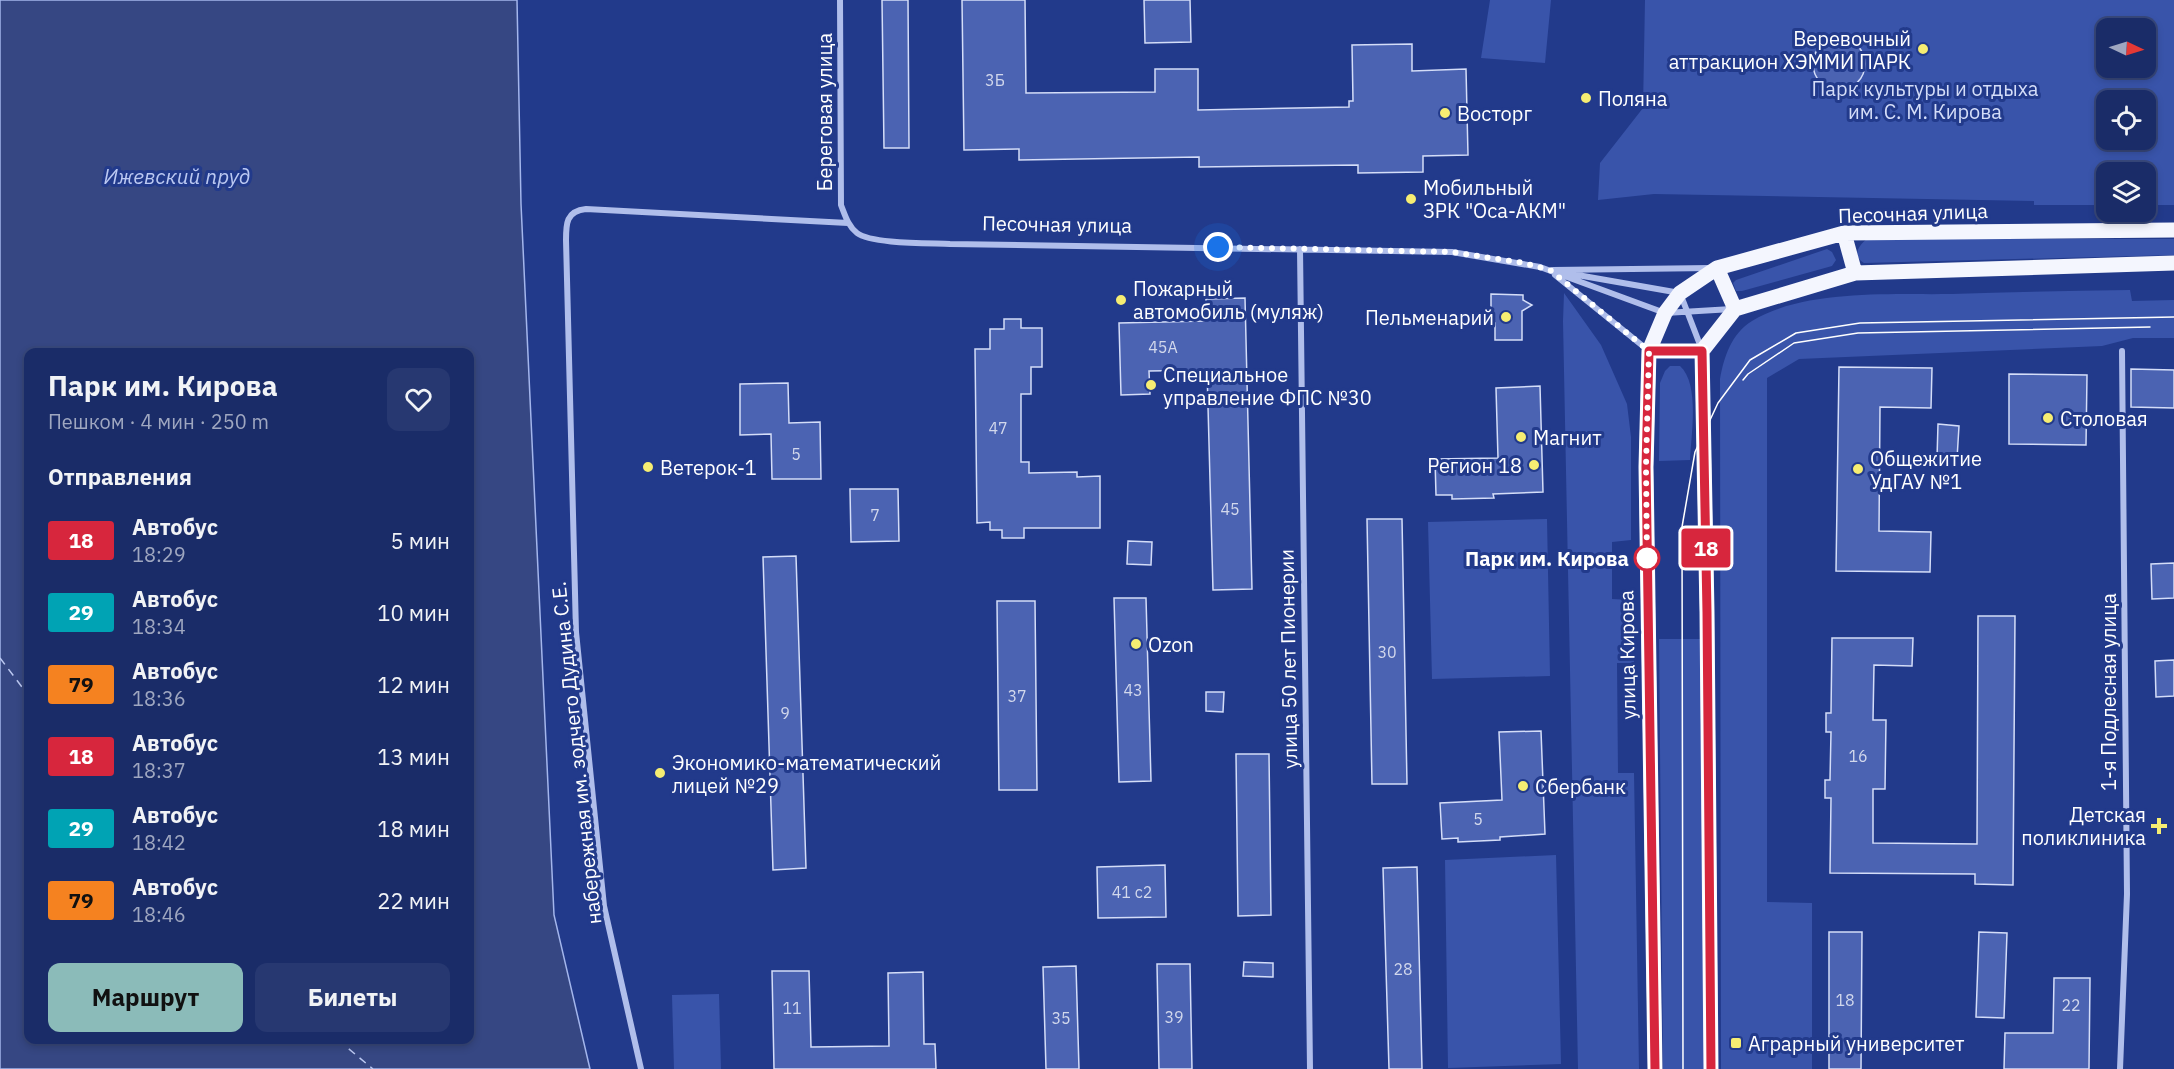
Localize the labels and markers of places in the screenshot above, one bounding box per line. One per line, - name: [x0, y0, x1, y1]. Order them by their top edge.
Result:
- place label: Веревочный аттракцион ХЭММИ ПАРК: [1669, 25, 1911, 75]
- marker: Веревочный аттракцион ХЭММИ ПАРК: [1916, 42, 1930, 56]
- place label: Поляна: [1598, 85, 1668, 112]
- marker: Поляна: [1579, 91, 1593, 105]
- place label: Восторг: [1457, 100, 1532, 127]
- marker: Восторг: [1438, 106, 1452, 120]
- place label: Мобильный ЗРК "Оса-АКМ": [1423, 174, 1566, 224]
- marker: Мобильный ЗРК "Оса-АКМ": [1404, 192, 1418, 206]
- place label: Пожарный автомобиль (муляж): [1133, 275, 1324, 325]
- marker: Пожарный автомобиль (муляж): [1114, 293, 1128, 307]
- place label: Пельменарий: [1365, 304, 1494, 331]
- marker: Пельменарий: [1499, 310, 1513, 324]
- place label: Специальное управление ФПС №30: [1163, 361, 1372, 411]
- marker: Специальное управление ФПС №30: [1144, 378, 1158, 392]
- place label: Столовая: [2060, 405, 2148, 432]
- marker: Столовая: [2041, 411, 2055, 425]
- place label: Магнит: [1533, 424, 1602, 451]
- marker: Магнит: [1514, 430, 1528, 444]
- place label: Общежитие УдГАУ №1: [1870, 445, 1982, 495]
- place label: Регион 18: [1427, 452, 1522, 479]
- place label: Ветерок-1: [660, 454, 757, 481]
- marker: Регион 18: [1527, 458, 1541, 472]
- marker: Ветерок-1: [641, 460, 655, 474]
- marker: Общежитие УдГАУ №1: [1851, 462, 1865, 476]
- place label: Парк им. Кирова: [1465, 545, 1629, 572]
- marker: Парк им. Кирова: [1634, 545, 1660, 571]
- place label: Ozon: [1148, 631, 1194, 658]
- marker: Ozon: [1129, 637, 1143, 651]
- place label: Экономико-математический лицей №29: [672, 749, 941, 799]
- marker: Экономико-математический лицей №29: [653, 766, 667, 780]
- place label: Сбербанк: [1535, 773, 1626, 800]
- marker: Сбербанк: [1516, 779, 1530, 793]
- place label: Детская поликлиника: [2021, 801, 2146, 851]
- marker: Детская поликлиника: [2150, 817, 2168, 835]
- place label: Аграрный университет: [1748, 1030, 1965, 1057]
- marker: Аграрный университет: [1729, 1036, 1743, 1050]

